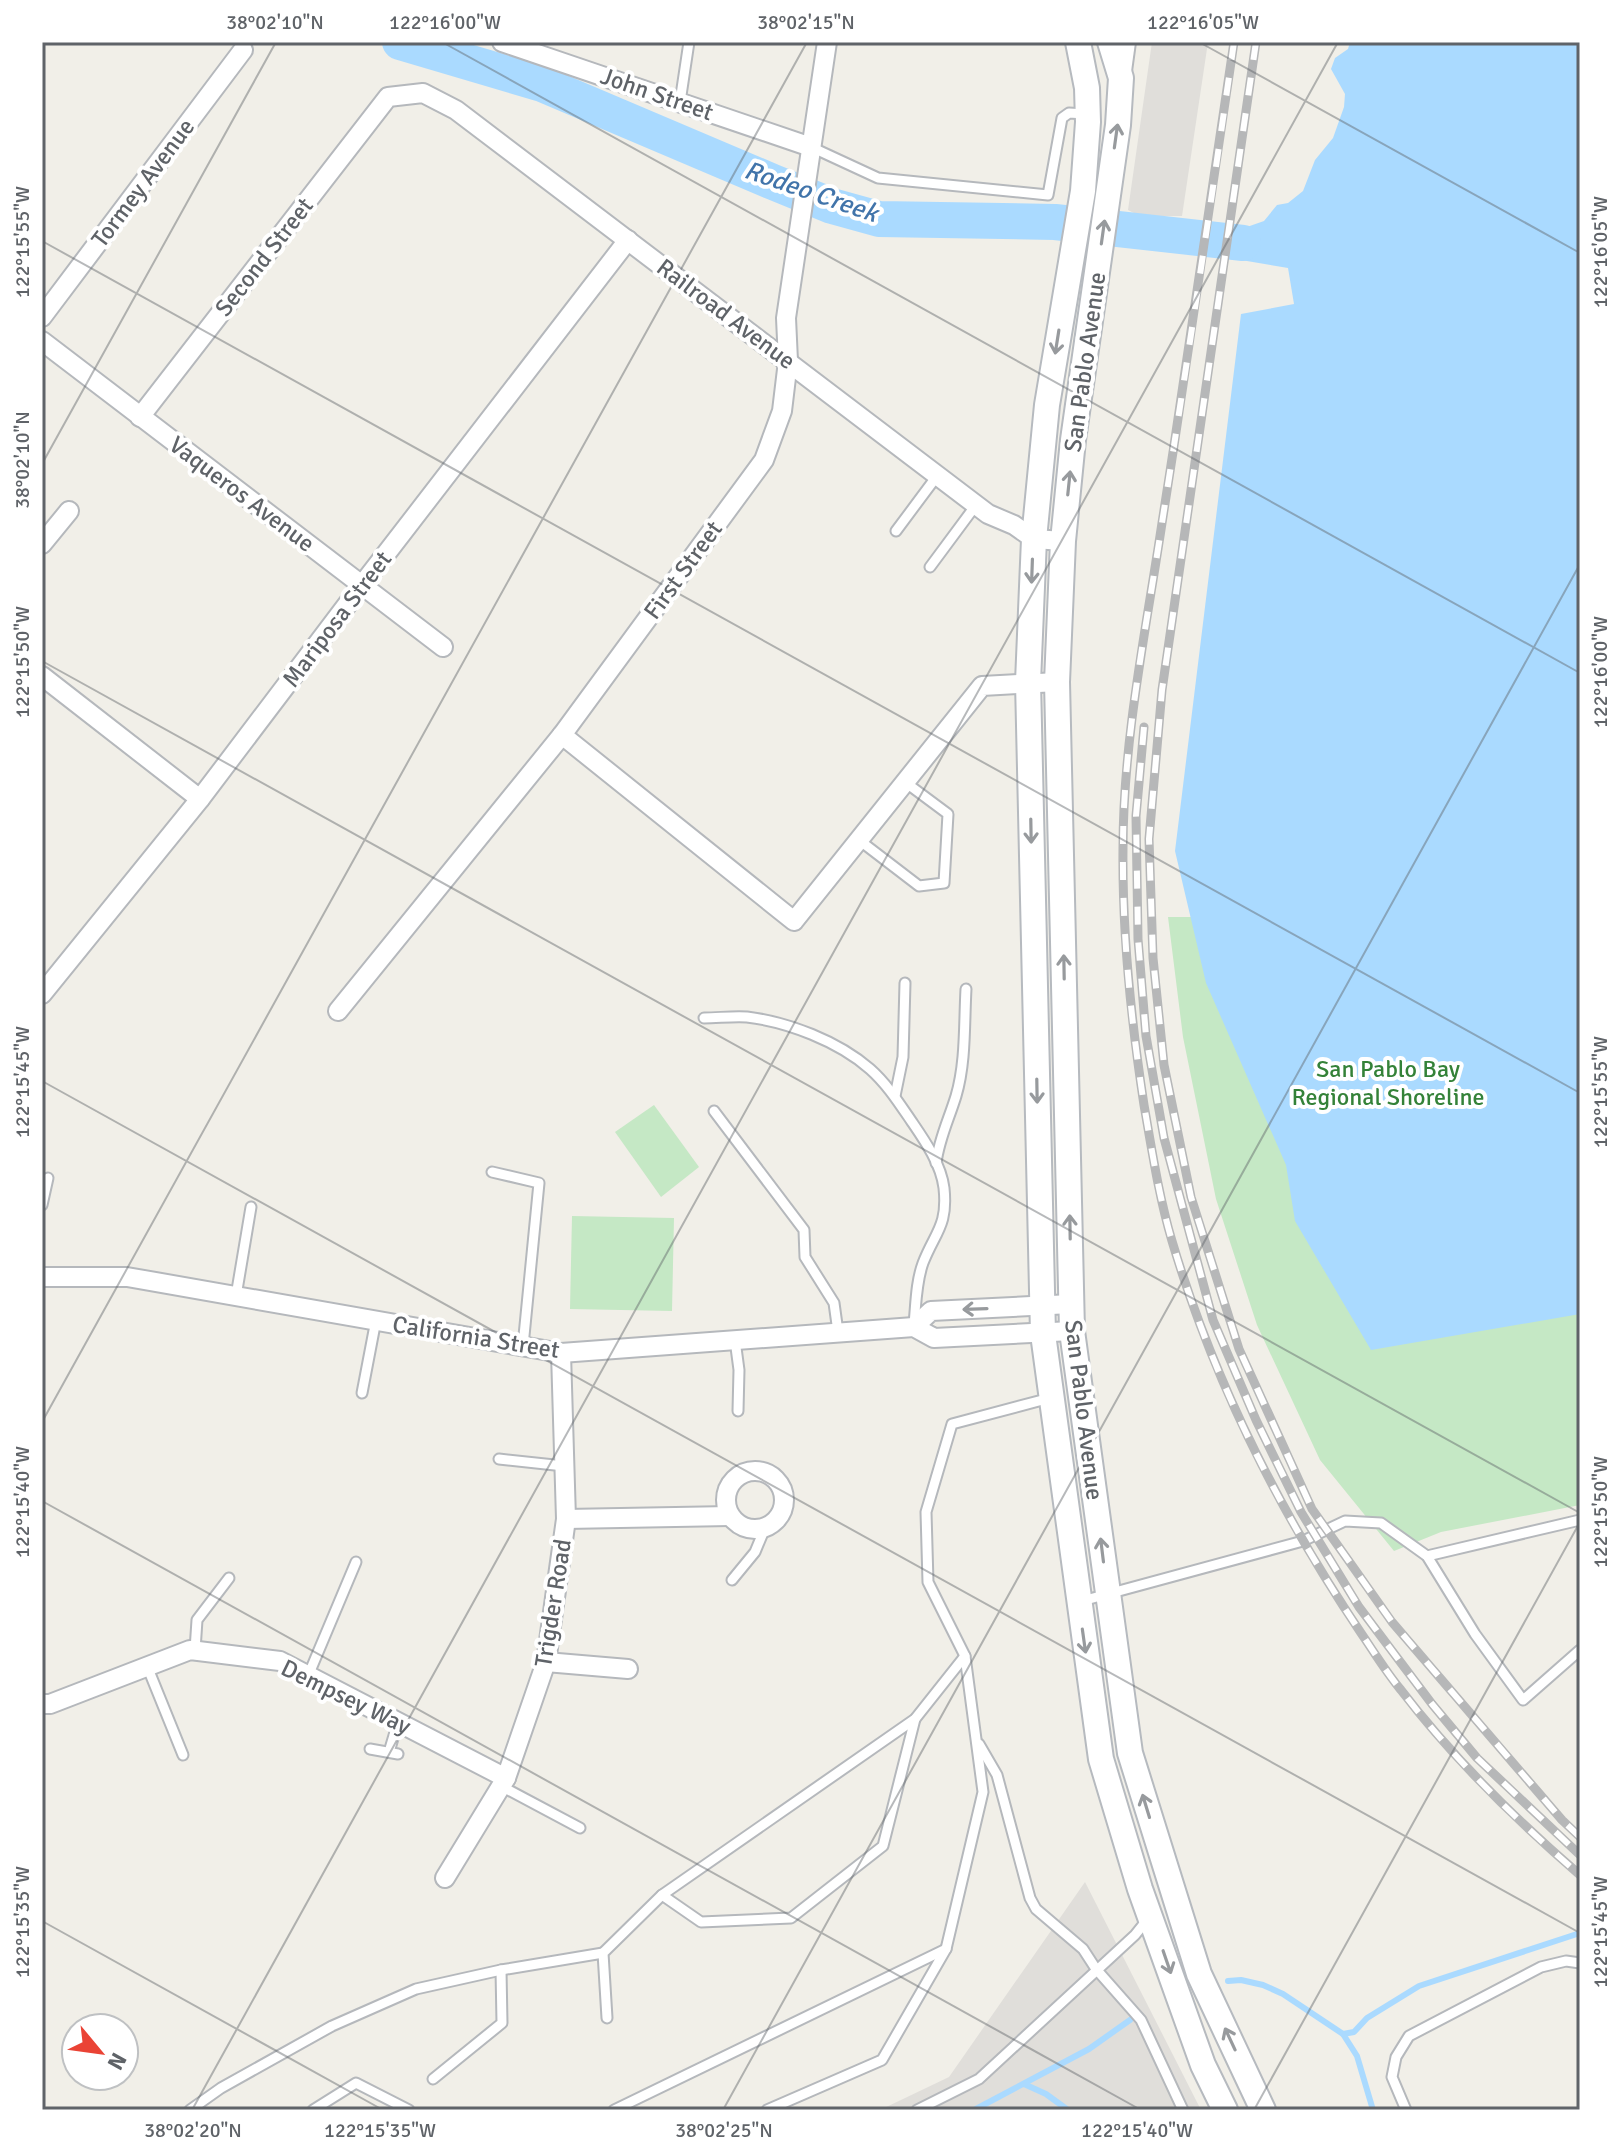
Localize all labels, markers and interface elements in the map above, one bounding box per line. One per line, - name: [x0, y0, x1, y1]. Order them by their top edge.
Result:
- text: 38°02'10"N: [226, 10, 324, 35]
- text: 122°16'00"W: [389, 10, 501, 35]
- text: 38°02'15"N: [757, 10, 855, 35]
- text: 122°16'05"W: [1147, 10, 1259, 35]
- street label: John Street: [597, 61, 717, 127]
- street label: Tormey Avenue: [85, 113, 201, 253]
- one-way arrow: [1109, 124, 1124, 150]
- water label: Rodeo Creek: [740, 154, 884, 230]
- text: 122°15'55"W: [10, 186, 35, 298]
- street label: Second Street: [208, 192, 320, 322]
- text: 122°16'05"W: [1588, 196, 1613, 308]
- one-way arrow: [1096, 220, 1111, 245]
- street label: Railroad Avenue: [651, 252, 801, 376]
- street label: San Pablo Avenue: [1058, 270, 1112, 454]
- one-way arrow: [1049, 329, 1064, 354]
- text: 38°02'10"N: [10, 411, 35, 509]
- street label: Vaqueros Avenue: [163, 430, 321, 558]
- one-way arrow: [1061, 470, 1076, 497]
- street label: First Street: [637, 515, 729, 625]
- street label: Mariposa Street: [276, 545, 398, 693]
- one-way arrow: [1025, 557, 1040, 584]
- text: 122°15'50"W: [10, 606, 35, 718]
- text: 122°16'00"W: [1588, 616, 1613, 728]
- one-way arrow: [1024, 817, 1039, 844]
- one-way arrow: [1056, 954, 1071, 981]
- text: 122°15'45"W: [10, 1026, 35, 1138]
- text: 122°15'55"W: [1588, 1036, 1613, 1148]
- park label: San Pablo Bay Regional Shoreline: [1291, 1054, 1485, 1112]
- one-way arrow: [1030, 1077, 1045, 1104]
- one-way arrow: [1062, 1214, 1077, 1241]
- one-way arrow: [962, 1302, 989, 1317]
- street label: California Street: [390, 1309, 562, 1365]
- street label: San Pablo Avenue: [1058, 1318, 1110, 1502]
- text: 122°15'40"W: [10, 1446, 35, 1558]
- text: 122°15'50"W: [1588, 1456, 1613, 1568]
- street label: Trigder Road: [528, 1537, 578, 1669]
- one-way arrow: [1094, 1538, 1109, 1563]
- one-way arrow: [1077, 1628, 1092, 1653]
- street label: Dempsey Way: [276, 1653, 416, 1741]
- one-way arrow: [1138, 1793, 1153, 1819]
- text: 122°15'35"W: [10, 1866, 35, 1978]
- text: 122°15'45"W: [1588, 1876, 1613, 1988]
- one-way arrow: [1161, 1949, 1176, 1974]
- north arrow: [60, 2012, 140, 2092]
- one-way arrow: [1222, 2028, 1237, 2052]
- text: N: [102, 2048, 133, 2075]
- text: 38°02'20"N: [144, 2118, 242, 2143]
- text: 122°15'35"W: [324, 2118, 436, 2143]
- text: 38°02'25"N: [675, 2118, 773, 2143]
- text: 122°15'40"W: [1081, 2118, 1193, 2143]

